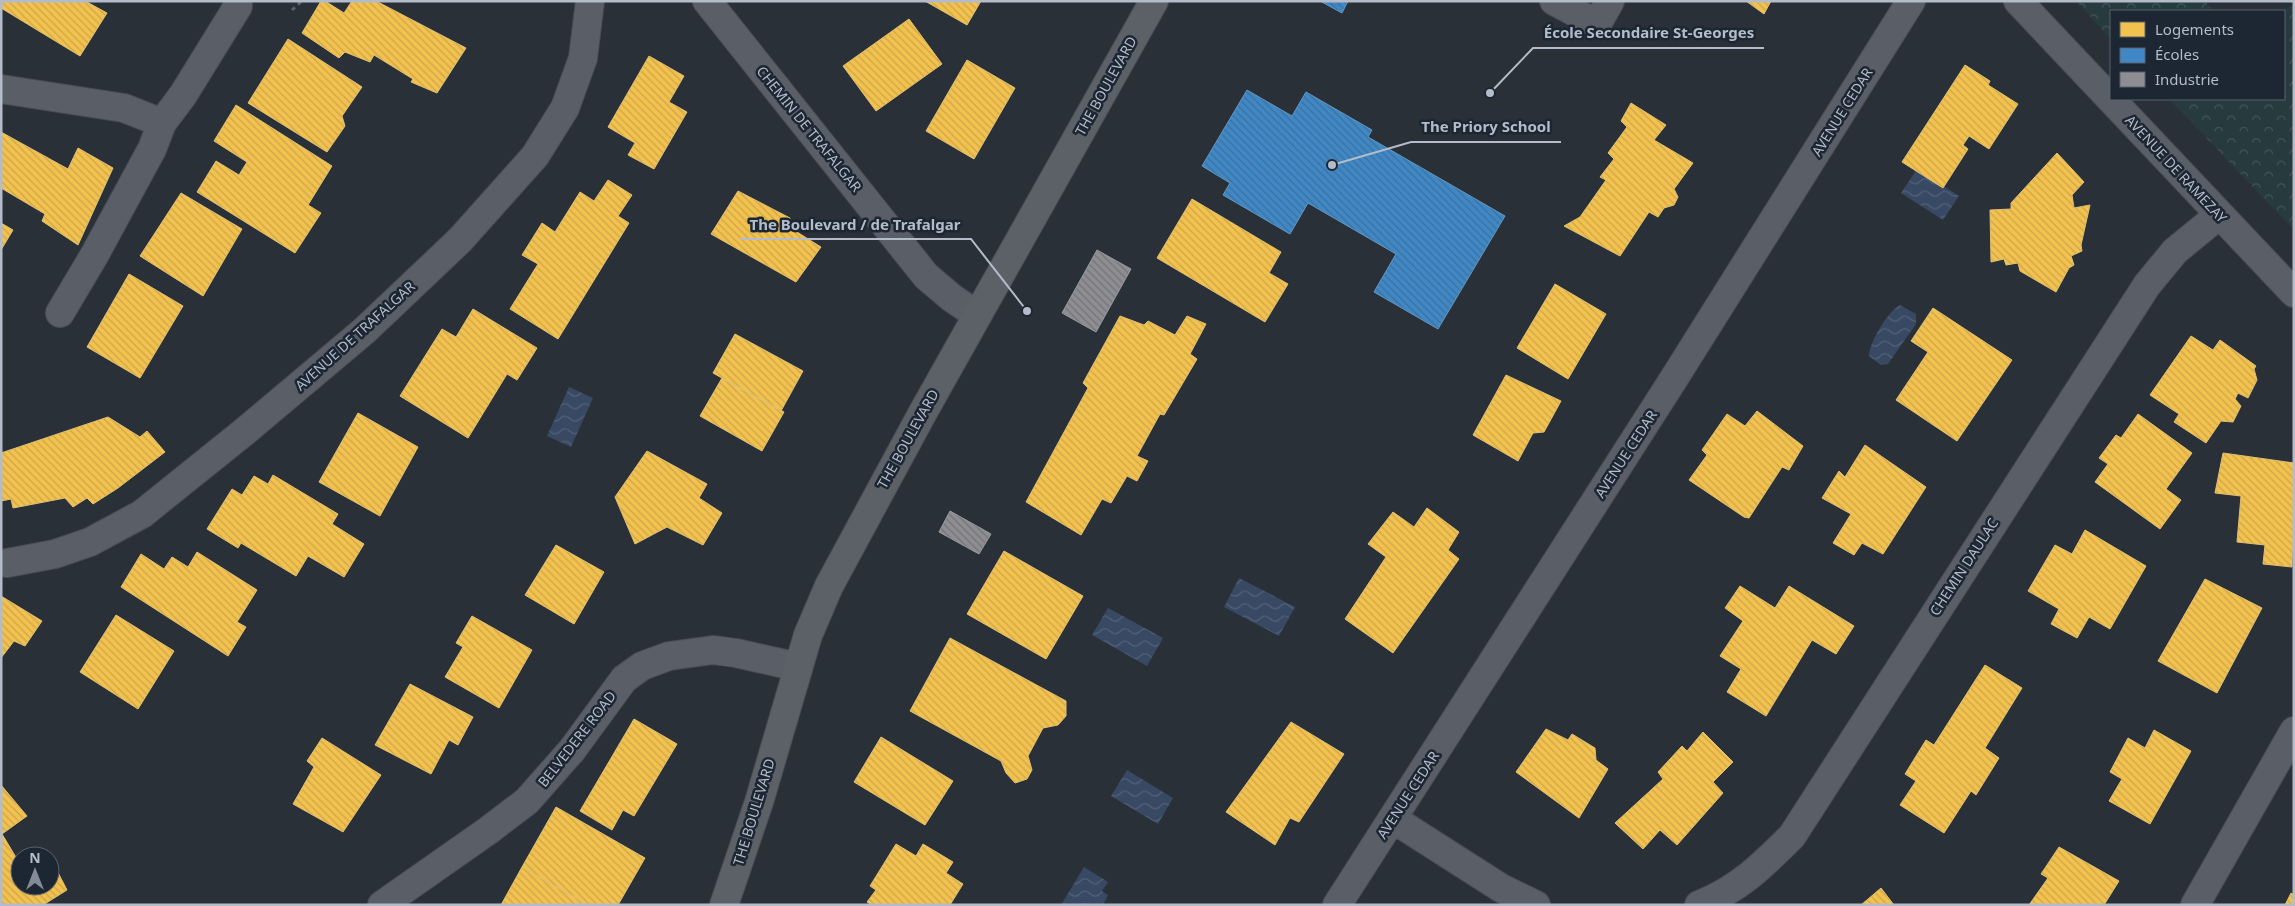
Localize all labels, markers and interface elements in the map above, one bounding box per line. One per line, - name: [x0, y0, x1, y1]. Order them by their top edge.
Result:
- legend: [2110, 10, 2285, 100]
- callout: École Secondaire St-Georges: [1533, 18, 1764, 48]
- text: Logements: [2155, 19, 2234, 39]
- text: École Secondaire St-Georges: [1544, 22, 1754, 42]
- street label: THE BOULEVARD: [1070, 33, 1141, 139]
- text: Écoles: [2155, 44, 2199, 64]
- street label: CHEMIN DE TRAFALGAR: [753, 62, 866, 196]
- street label: AVENUE CEDAR: [1807, 64, 1877, 160]
- text: Industrie: [2155, 69, 2219, 89]
- street label: AVENUE DE RAMEZAY: [2121, 111, 2231, 227]
- callout: The Priory School: [1411, 112, 1561, 142]
- text: The Priory School: [1421, 116, 1551, 136]
- callout: The Boulevard / de Trafalgar: [740, 209, 971, 239]
- text: The Boulevard / de Trafalgar: [749, 214, 961, 234]
- street label: AVENUE DE TRAFALGAR: [291, 277, 419, 394]
- street label: THE BOULEVARD: [872, 386, 943, 492]
- street label: AVENUE CEDAR: [1590, 406, 1661, 501]
- street label: CHEMIN DAULAC: [1925, 514, 2002, 619]
- street label: BELVEDERE ROAD: [533, 687, 620, 791]
- street label: AVENUE CEDAR: [1372, 747, 1443, 842]
- street label: THE BOULEVARD: [728, 756, 779, 868]
- north arrow: [10, 846, 60, 896]
- text: N: [29, 848, 41, 867]

